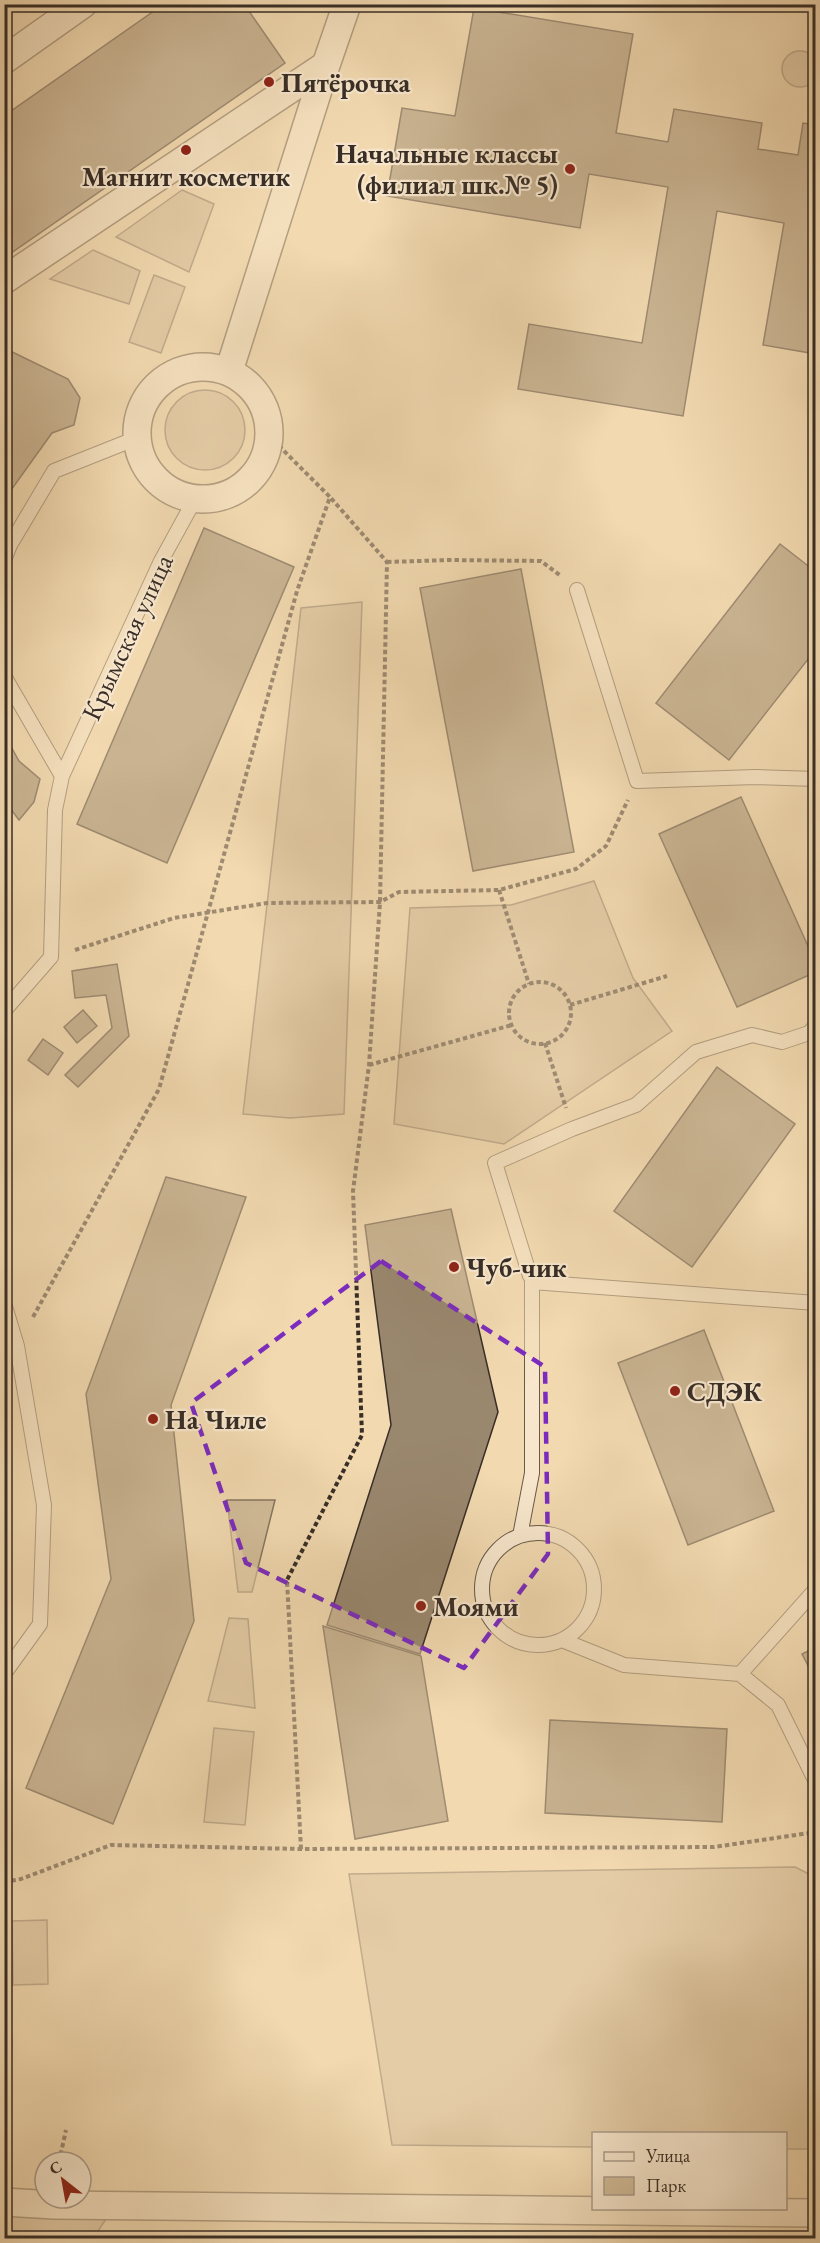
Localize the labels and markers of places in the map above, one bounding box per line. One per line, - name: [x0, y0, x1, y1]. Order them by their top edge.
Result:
- place label: Пятёрочка: [281, 65, 410, 100]
- marker: Пятёрочка: [262, 75, 276, 89]
- place label: Начальные классы (филиал шк.№ 5): [335, 136, 558, 202]
- marker: Магнит косметик: [179, 143, 193, 157]
- place label: Магнит косметик: [82, 159, 290, 194]
- marker: Начальные классы (филиал шк.№ 5): [563, 162, 577, 176]
- place label: Чуб-чик: [466, 1250, 567, 1285]
- marker: Чуб-чик: [447, 1260, 461, 1274]
- place label: СДЭК: [687, 1374, 763, 1409]
- marker: СДЭК: [668, 1384, 682, 1398]
- place label: На Чиле: [165, 1402, 267, 1437]
- marker: На Чиле: [146, 1412, 160, 1426]
- place label: Моями: [433, 1589, 519, 1624]
- marker: Моями: [414, 1599, 428, 1613]

